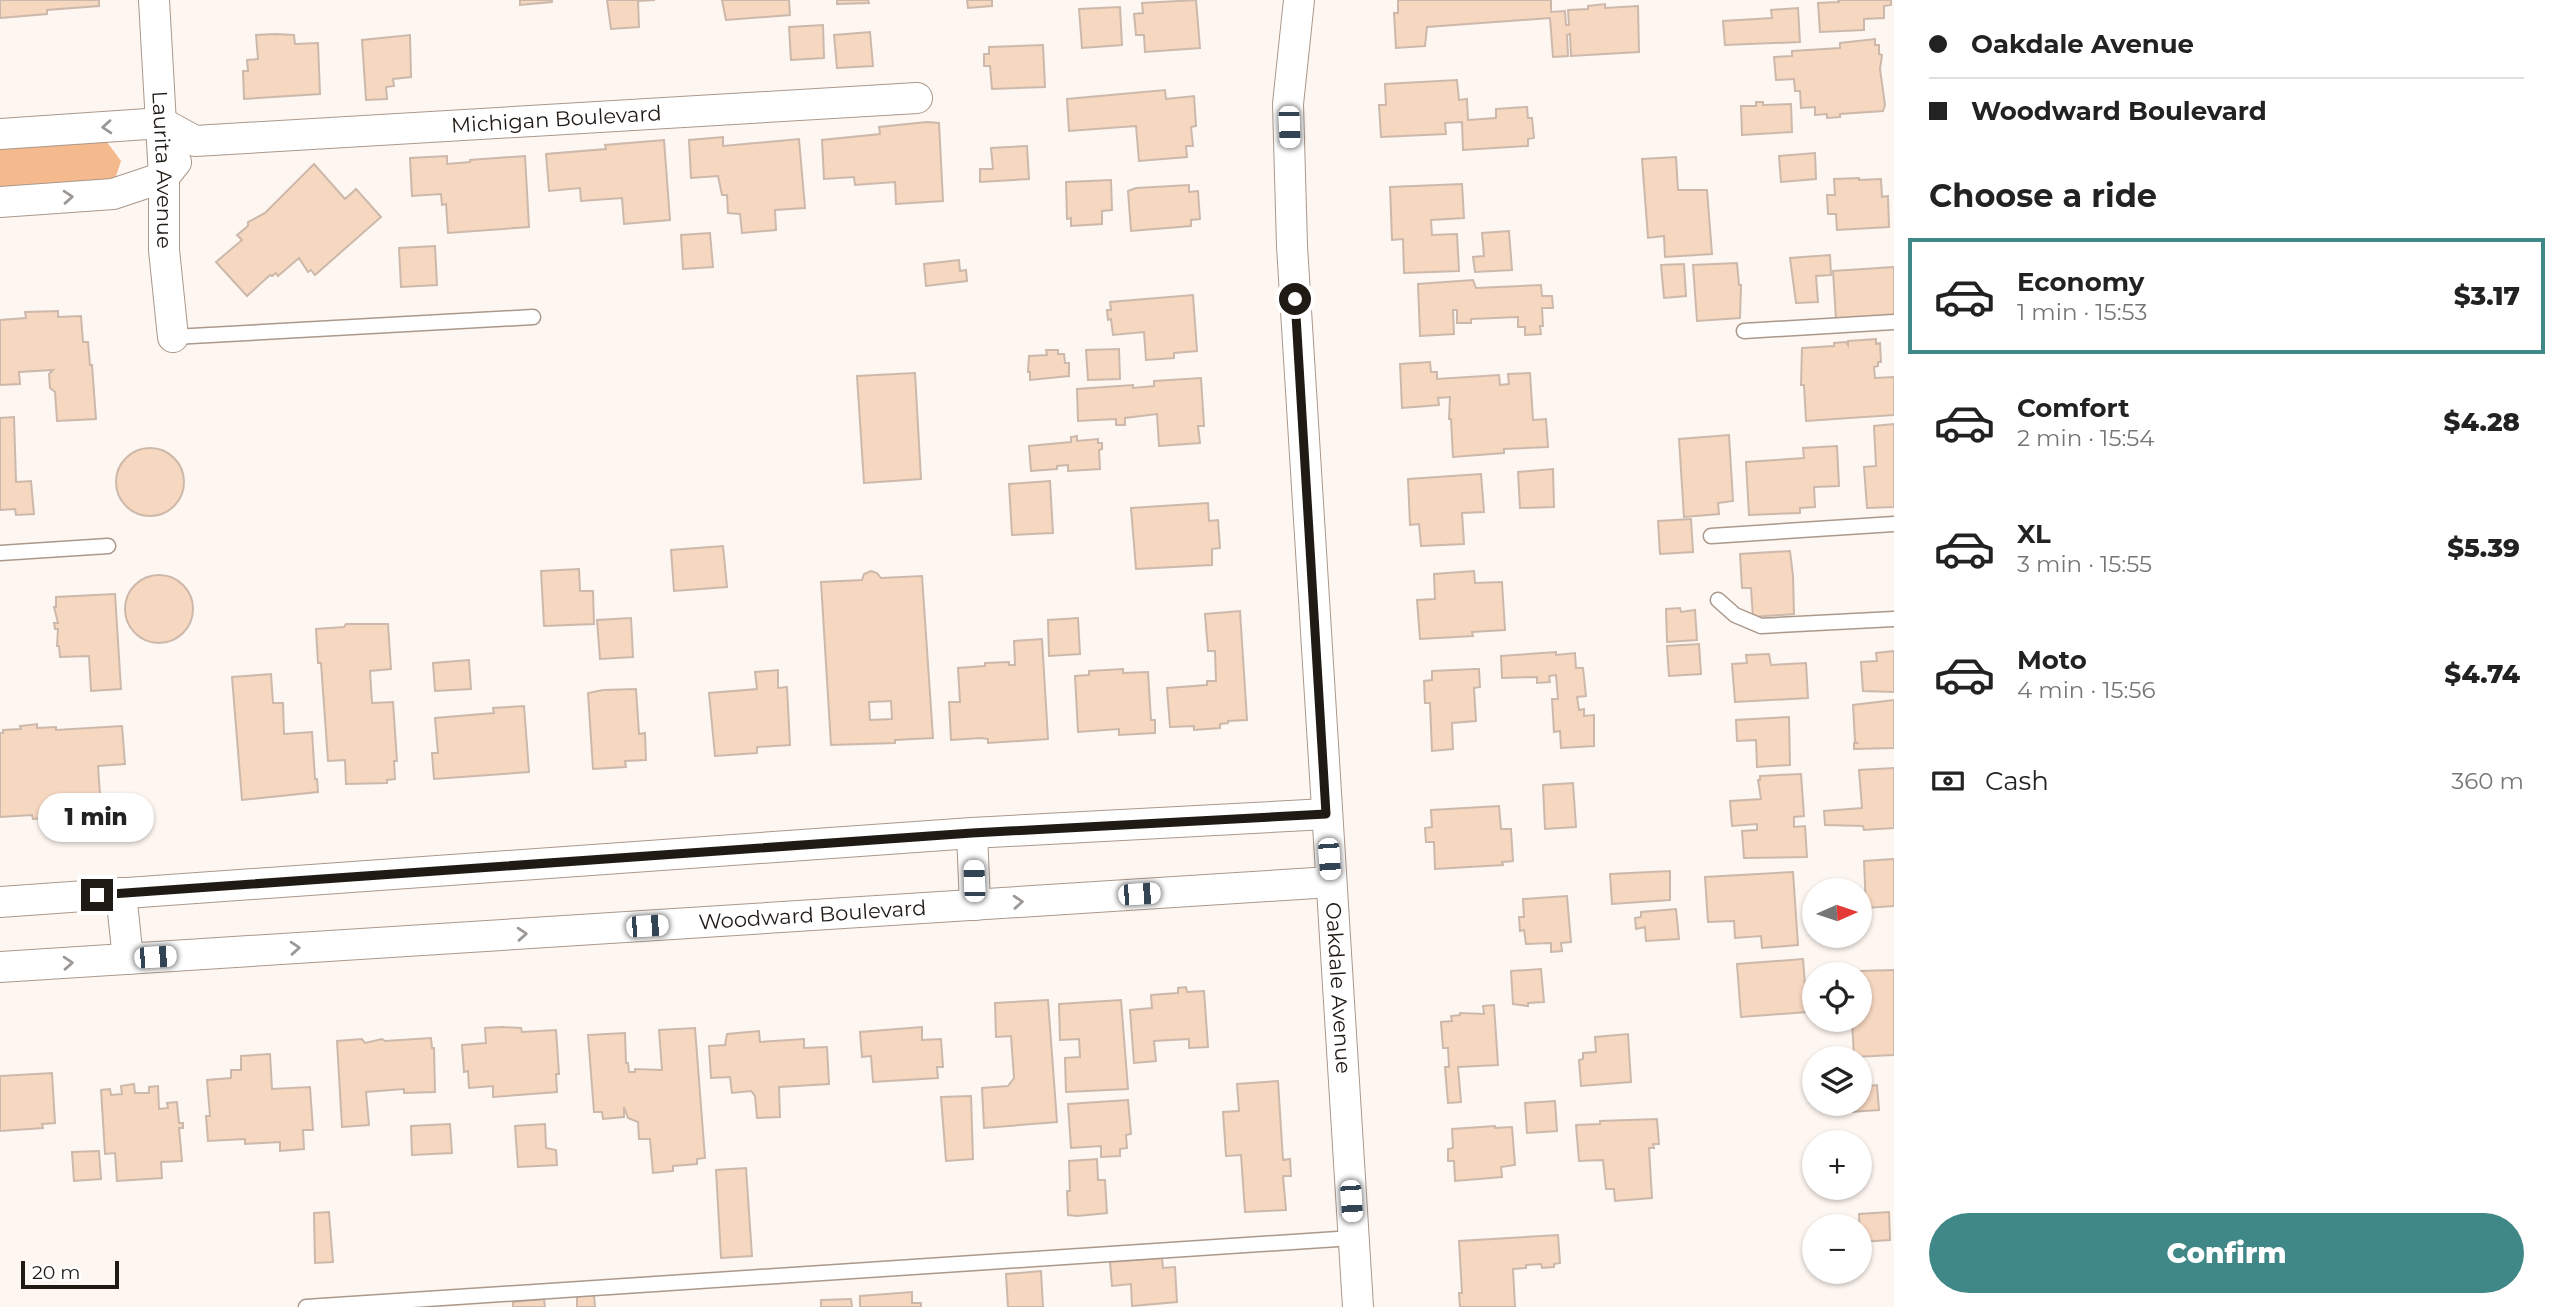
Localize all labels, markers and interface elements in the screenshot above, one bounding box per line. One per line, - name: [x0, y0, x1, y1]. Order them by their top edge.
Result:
- text: Oakdale Avenue: [1971, 28, 2194, 60]
- street label: Laurita Avenue: [147, 90, 177, 249]
- text: Woodward Boulevard: [1971, 95, 2267, 127]
- street label: Michigan Boulevard: [450, 100, 662, 138]
- car: [1278, 106, 1301, 148]
- one-way arrow: [101, 119, 112, 134]
- text: Choose a ride: [1929, 176, 2157, 215]
- one-way arrow: [63, 190, 74, 205]
- icon: car: [1933, 265, 1996, 328]
- text: Economy: [2017, 266, 2144, 298]
- text: $3.17: [2454, 280, 2520, 312]
- route start: [1279, 283, 1311, 315]
- text: 1 min · 15:53: [2017, 298, 2147, 326]
- icon: car: [1933, 391, 1996, 454]
- text: Comfort: [2017, 392, 2129, 424]
- text: $4.28: [2444, 406, 2520, 438]
- text: 2 min · 15:54: [2017, 424, 2155, 452]
- icon: car: [1933, 517, 1996, 580]
- text: XL: [2017, 518, 2051, 550]
- text: $5.39: [2447, 532, 2520, 564]
- text: 3 min · 15:55: [2017, 550, 2152, 578]
- icon: car: [1933, 643, 1996, 706]
- text: Moto: [2017, 644, 2087, 676]
- text: $4.74: [2444, 658, 2520, 690]
- text: 4 min · 15:56: [2017, 676, 2155, 704]
- icon: cash: [1929, 762, 1967, 800]
- text: Cash: [1985, 765, 2049, 797]
- text: 360 m: [2451, 767, 2524, 795]
- callout: 1 min: [39, 794, 155, 842]
- text: 1 min: [64, 803, 128, 831]
- car: [1318, 837, 1341, 881]
- car: [963, 860, 986, 902]
- north arrow: [1802, 878, 1872, 948]
- map controls: [1802, 878, 1872, 1284]
- route end: [81, 879, 113, 911]
- car: [1118, 882, 1161, 906]
- street label: Woodward Boulevard: [698, 895, 927, 934]
- one-way arrow: [1013, 895, 1024, 910]
- street label: Oakdale Avenue: [1321, 901, 1356, 1074]
- car: [626, 914, 669, 938]
- one-way arrow: [517, 927, 528, 942]
- one-way arrow: [290, 941, 301, 956]
- car: [134, 945, 177, 969]
- one-way arrow: [63, 955, 74, 970]
- button: locate: [1802, 962, 1872, 1032]
- button: layers: [1802, 1046, 1872, 1116]
- button: +: [1802, 1130, 1872, 1200]
- car: [1340, 1179, 1363, 1223]
- button: Confirm: [1929, 1213, 2524, 1293]
- button: −: [1802, 1214, 1872, 1284]
- scale bar: [21, 1258, 119, 1290]
- text: 20 m: [32, 1261, 80, 1284]

